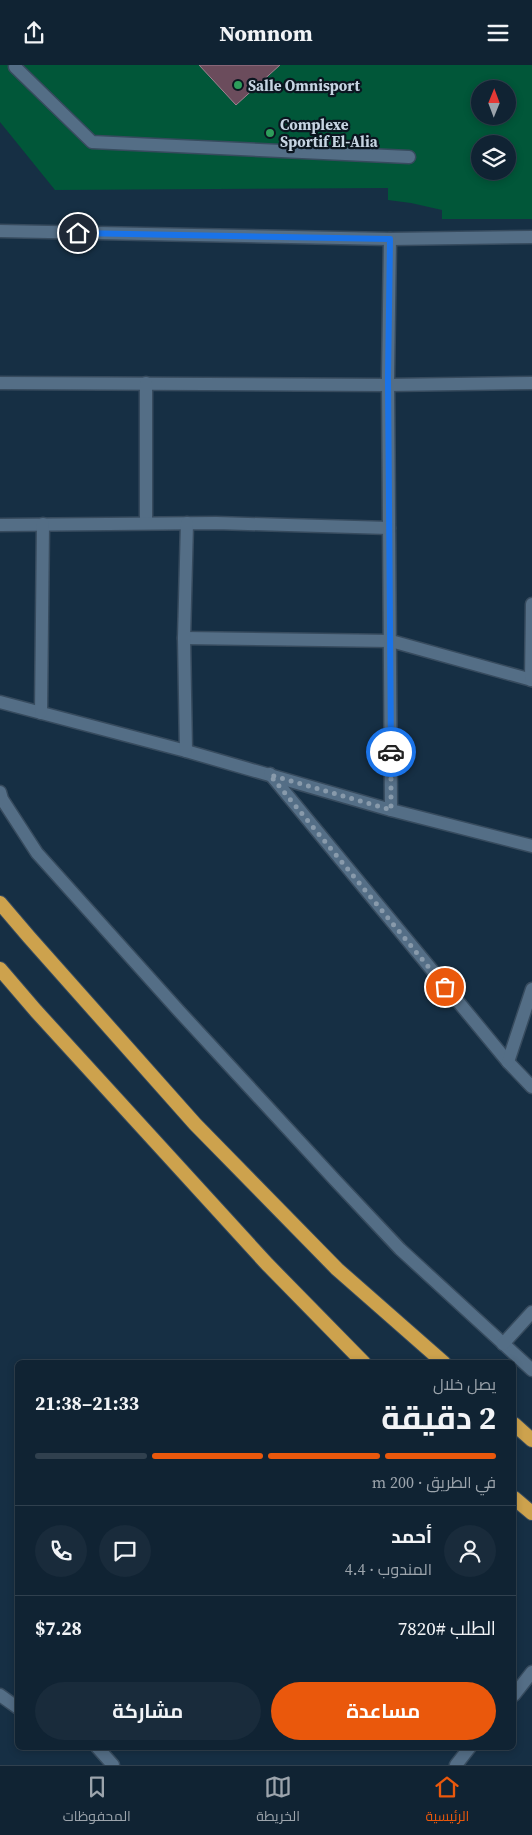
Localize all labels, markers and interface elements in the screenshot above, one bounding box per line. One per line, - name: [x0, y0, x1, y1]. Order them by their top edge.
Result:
- text: Nomnom: [219, 18, 313, 48]
- icon: share: [20, 19, 48, 47]
- icon: menu: [484, 19, 512, 47]
- place label: Salle Omnisport: [248, 75, 360, 96]
- marker: Salle Omnisport: [232, 79, 244, 91]
- north arrow: [471, 80, 516, 125]
- map controls: [471, 80, 516, 180]
- place label: Complexe Sportif El-Alia: [280, 114, 379, 152]
- marker: Complexe Sportif El-Alia: [264, 127, 276, 139]
- button: layers: [471, 135, 516, 180]
- pin: [57, 212, 99, 254]
- icon: home: [64, 219, 92, 247]
- courier: [366, 727, 416, 777]
- icon: car: [377, 738, 405, 766]
- pin: [424, 966, 466, 1008]
- icon: bag: [431, 973, 459, 1001]
- text: يصل خلال: [433, 1373, 496, 1395]
- text: 21:33–21:38: [35, 1390, 139, 1416]
- text: 2 دقيقة: [381, 1396, 496, 1440]
- text: في الطريق · 200 m: [372, 1471, 496, 1493]
- text: أحمد: [391, 1523, 432, 1549]
- button: phone: [35, 1525, 87, 1577]
- button: chat: [99, 1525, 151, 1577]
- button: person: [444, 1525, 496, 1577]
- text: المندوب · 4.4: [345, 1558, 432, 1580]
- text: $7.28: [35, 1615, 82, 1641]
- text: الطلب #7820: [398, 1615, 496, 1641]
- button: مشاركة: [35, 1682, 261, 1740]
- button: مساعدة: [271, 1682, 496, 1740]
- tab: المحفوظات: [63, 1773, 131, 1829]
- tab: الخريطة: [256, 1773, 300, 1829]
- tab: الرئيسية: [425, 1773, 469, 1829]

